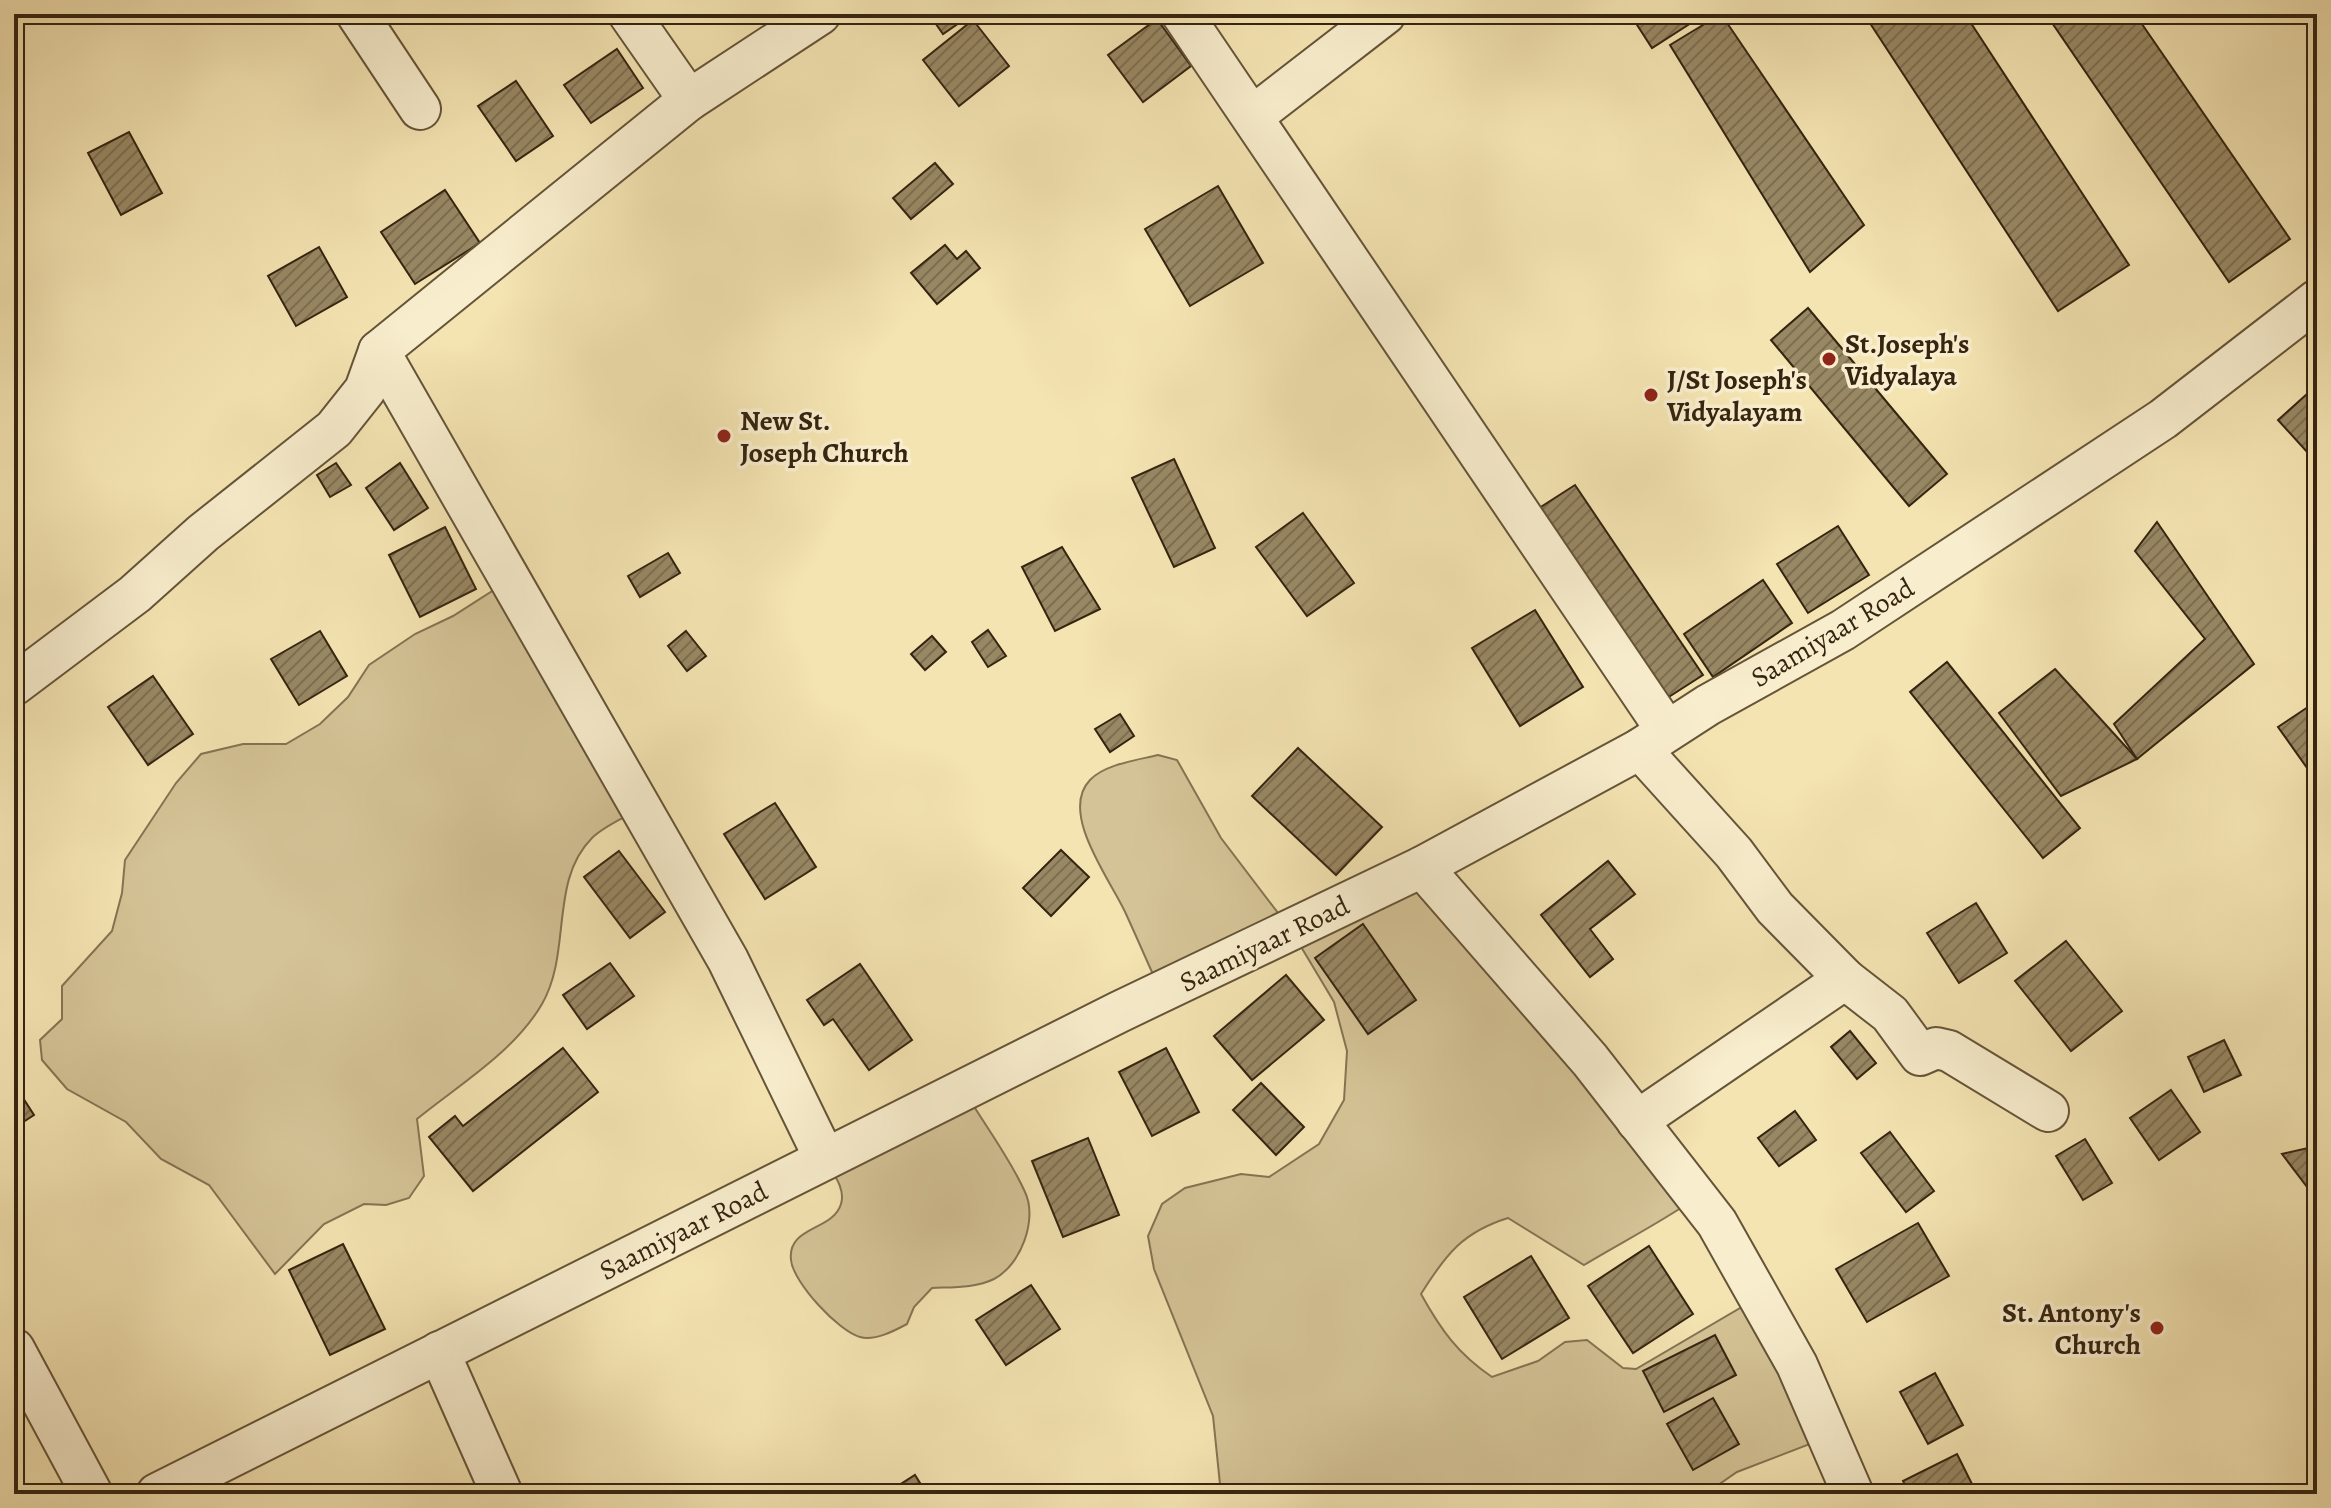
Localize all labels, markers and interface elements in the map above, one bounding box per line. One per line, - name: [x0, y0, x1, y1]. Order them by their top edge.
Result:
- place label: St.Joseph's Vidyalaya: [1844, 325, 1969, 395]
- marker: St.Joseph's Vidyalaya: [1820, 350, 1838, 368]
- place label: J/St Joseph's Vidyalayam: [1666, 361, 1807, 431]
- marker: J/St Joseph's Vidyalayam: [1642, 386, 1660, 404]
- place label: New St. Joseph Church: [740, 402, 909, 472]
- marker: New St. Joseph Church: [715, 427, 733, 445]
- street label: Saamiyaar Road: [1744, 569, 1922, 697]
- street label: Saamiyaar Road: [1173, 886, 1356, 1001]
- street label: Saamiyaar Road: [593, 1172, 775, 1290]
- place label: St. Antony's Church: [2002, 1294, 2141, 1364]
- marker: St. Antony's Church: [2148, 1319, 2166, 1337]

